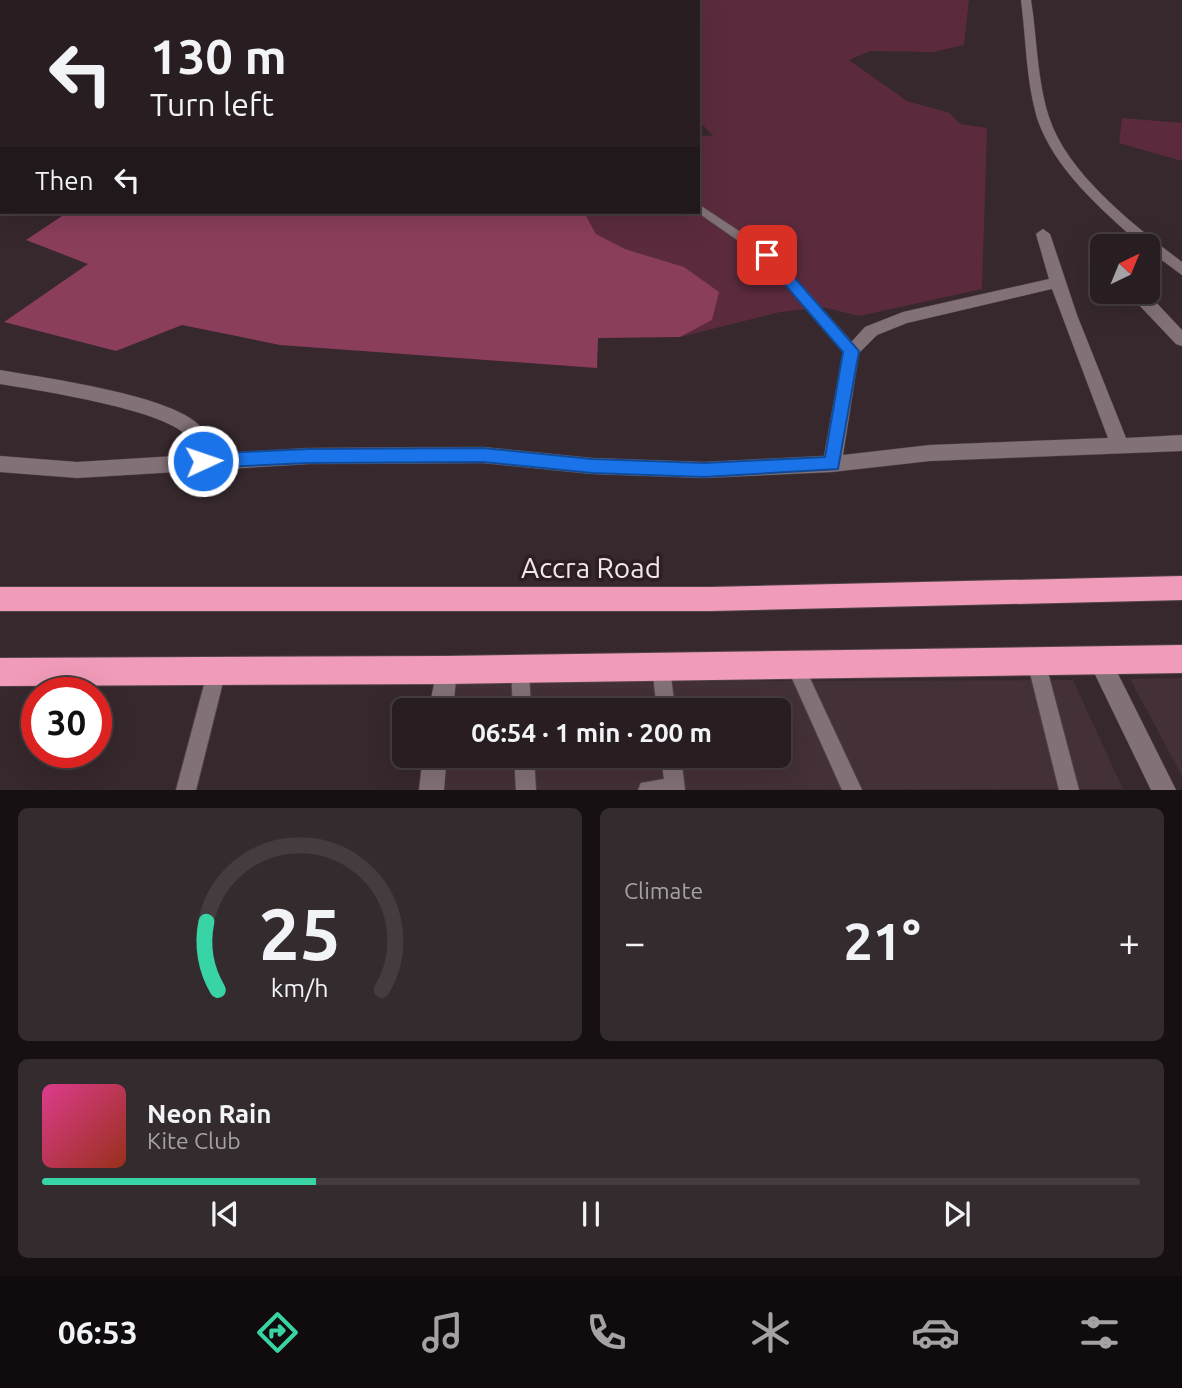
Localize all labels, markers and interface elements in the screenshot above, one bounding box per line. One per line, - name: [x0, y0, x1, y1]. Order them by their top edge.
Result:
- icon: left: [35, 28, 126, 119]
- text: 130 m: [150, 28, 287, 83]
- text: Turn left: [150, 86, 274, 122]
- icon: left: [108, 161, 146, 199]
- text: Then: [35, 166, 94, 195]
- pin: [737, 225, 797, 285]
- north arrow: [1090, 234, 1160, 304]
- map controls: [1090, 234, 1160, 304]
- icon: arrive: [748, 236, 786, 274]
- position arrow: [166, 424, 240, 498]
- street label: Accra Road: [521, 552, 661, 583]
- speed limit sign: 30: [21, 677, 112, 768]
- text: 06:54 · 1 min · 200 m: [471, 718, 712, 747]
- text: Climate: [624, 878, 703, 903]
- text: 25: [259, 893, 341, 975]
- text: 21°: [843, 912, 921, 970]
- text: −: [624, 921, 645, 963]
- text: +: [1119, 921, 1140, 963]
- text: km/h: [271, 974, 329, 1002]
- text: Neon Rain: [147, 1099, 272, 1128]
- text: Kite Club: [147, 1128, 241, 1153]
- icon: previous: [206, 1195, 244, 1233]
- icon: pause: [572, 1195, 610, 1233]
- icon: next: [938, 1195, 976, 1233]
- icon: directions: [253, 1308, 302, 1357]
- icon: music: [418, 1308, 467, 1357]
- icon: phone: [582, 1308, 631, 1357]
- icon: climate: [746, 1308, 795, 1357]
- icon: car: [911, 1308, 960, 1357]
- icon: filters: [1075, 1308, 1124, 1357]
- text: 06:53: [58, 1314, 138, 1350]

